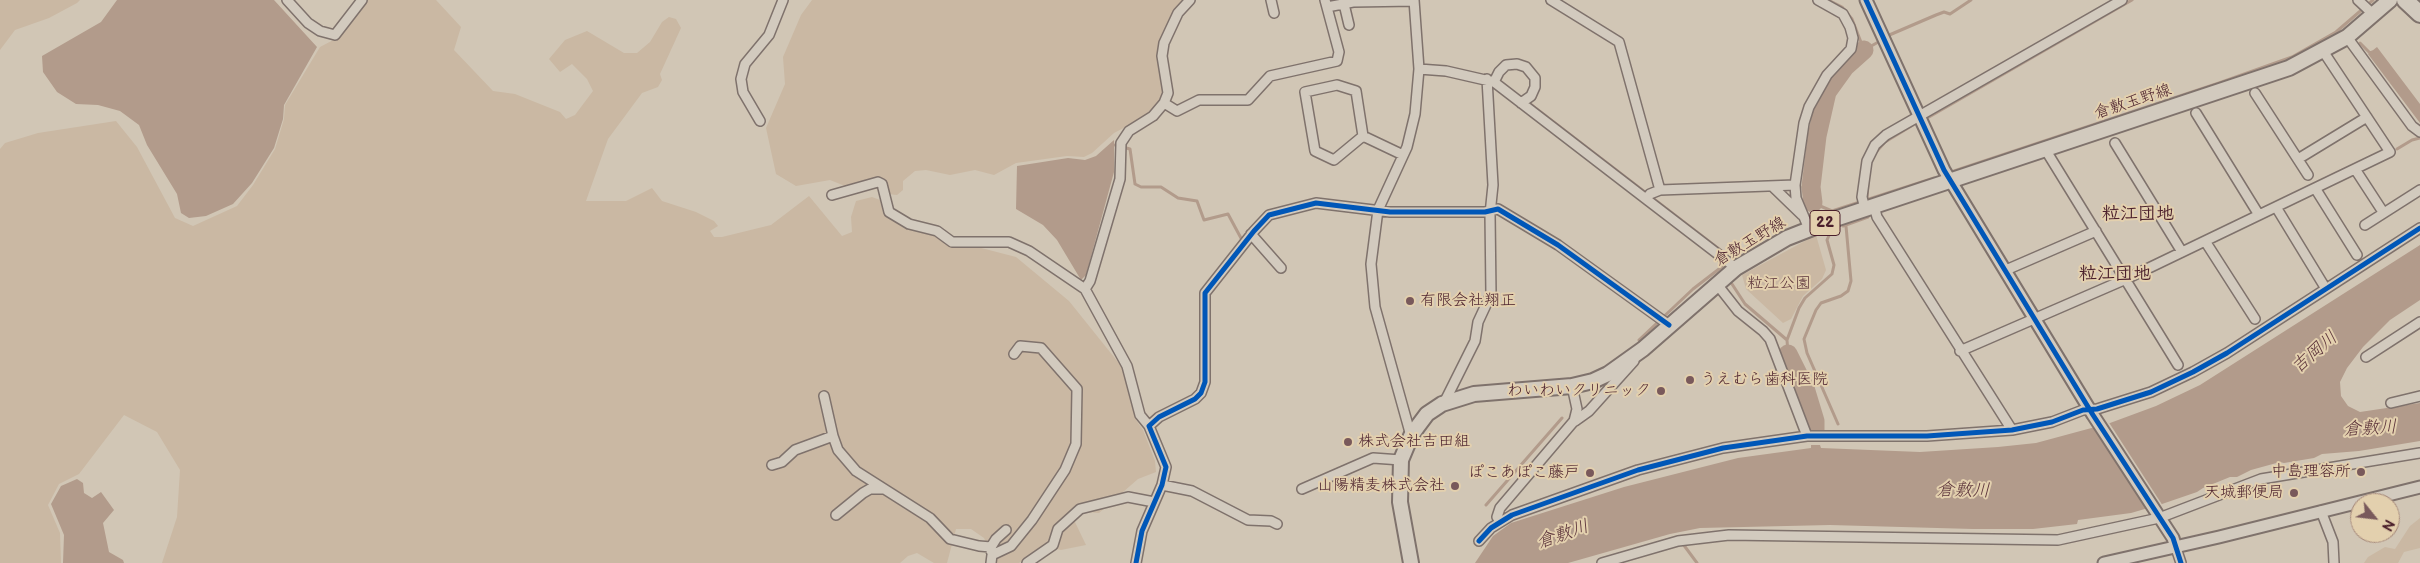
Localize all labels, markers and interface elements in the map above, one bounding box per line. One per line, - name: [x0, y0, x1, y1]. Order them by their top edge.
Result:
- street label: 倉敷玉野線: [2092, 81, 2174, 123]
- district label: 粒江団地: [2102, 203, 2174, 225]
- road number: 22: [1810, 210, 1840, 236]
- street label: 倉敷玉野線: [1711, 213, 1789, 271]
- district label: 粒江団地: [2079, 263, 2151, 285]
- park label: 粒江公園: [1747, 274, 1811, 294]
- place label: 有限会社翔正: [1420, 291, 1516, 311]
- marker: 有限会社翔正: [1404, 295, 1416, 307]
- water label: 吉岡川: [2288, 327, 2342, 379]
- place label: うえむら歯科医院: [1700, 370, 1828, 390]
- marker: うえむら歯科医院: [1684, 374, 1696, 386]
- place label: わいわいクリニック: [1507, 381, 1651, 401]
- marker: わいわいクリニック: [1655, 385, 1667, 397]
- water label: 倉敷川: [2342, 417, 2398, 441]
- place label: 株式会社吉田組: [1358, 432, 1470, 452]
- marker: 株式会社吉田組: [1342, 436, 1354, 448]
- place label: 中島理容所: [2271, 462, 2351, 482]
- place label: ぽこあぽこ藤戸: [1468, 463, 1580, 483]
- marker: 中島理容所: [2355, 466, 2367, 478]
- marker: ぽこあぽこ藤戸: [1584, 467, 1596, 479]
- place label: 山陽精麦株式会社: [1317, 476, 1445, 496]
- marker: 山陽精麦株式会社: [1449, 480, 1461, 492]
- water label: 倉敷川: [1936, 480, 1990, 502]
- place label: 天城郵便局: [2204, 483, 2284, 503]
- marker: 天城郵便局: [2288, 487, 2300, 499]
- north arrow: [2350, 493, 2400, 543]
- water label: 倉敷川: [1534, 516, 1592, 554]
- text: N: [2378, 516, 2398, 534]

